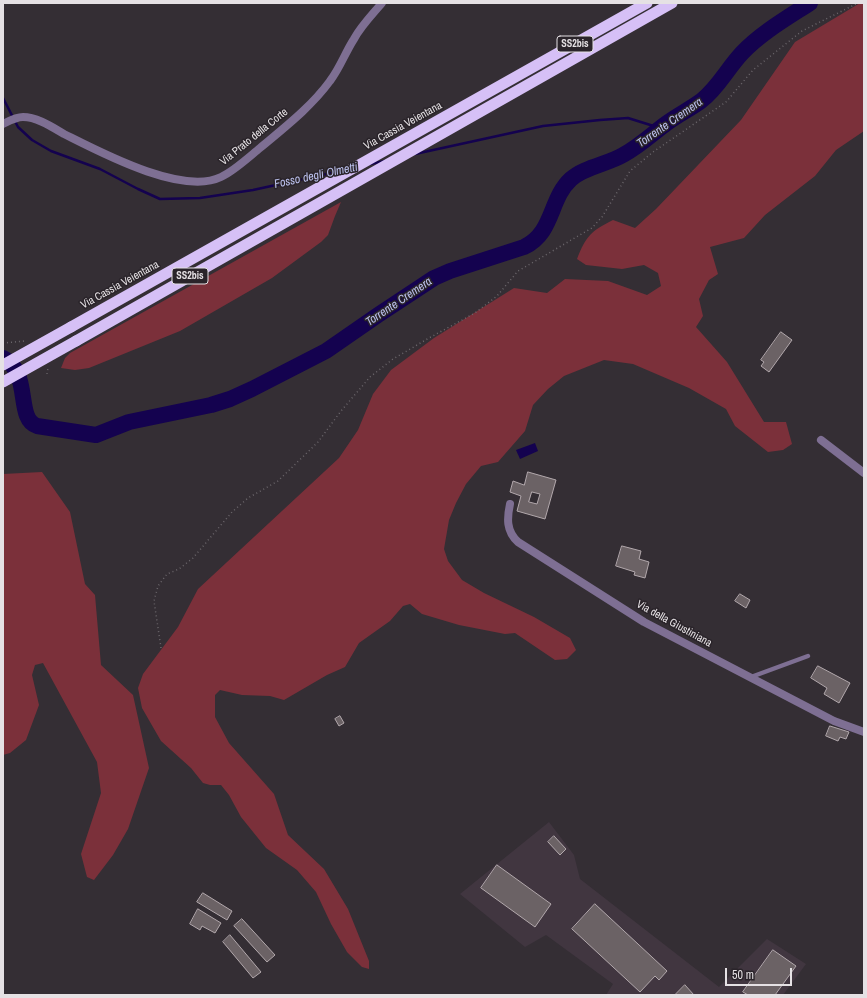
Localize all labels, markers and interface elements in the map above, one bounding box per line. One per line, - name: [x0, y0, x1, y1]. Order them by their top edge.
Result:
- road number: SS2bis: [557, 36, 593, 52]
- water label: Torrente Cremera: [634, 95, 706, 151]
- street label: Via Cassia Veientana: [362, 99, 444, 153]
- street label: Via Prato della Corte: [217, 106, 291, 168]
- water label: Fosso degli Olmetti: [273, 160, 359, 192]
- street label: Via Cassia Veientana: [79, 258, 161, 312]
- road number: SS2bis: [172, 268, 208, 284]
- water label: Torrente Cremera: [363, 275, 435, 329]
- street label: Via della Giustiniana: [634, 598, 714, 650]
- scale bar: [727, 960, 794, 986]
- text: 50 m: [732, 967, 754, 983]

